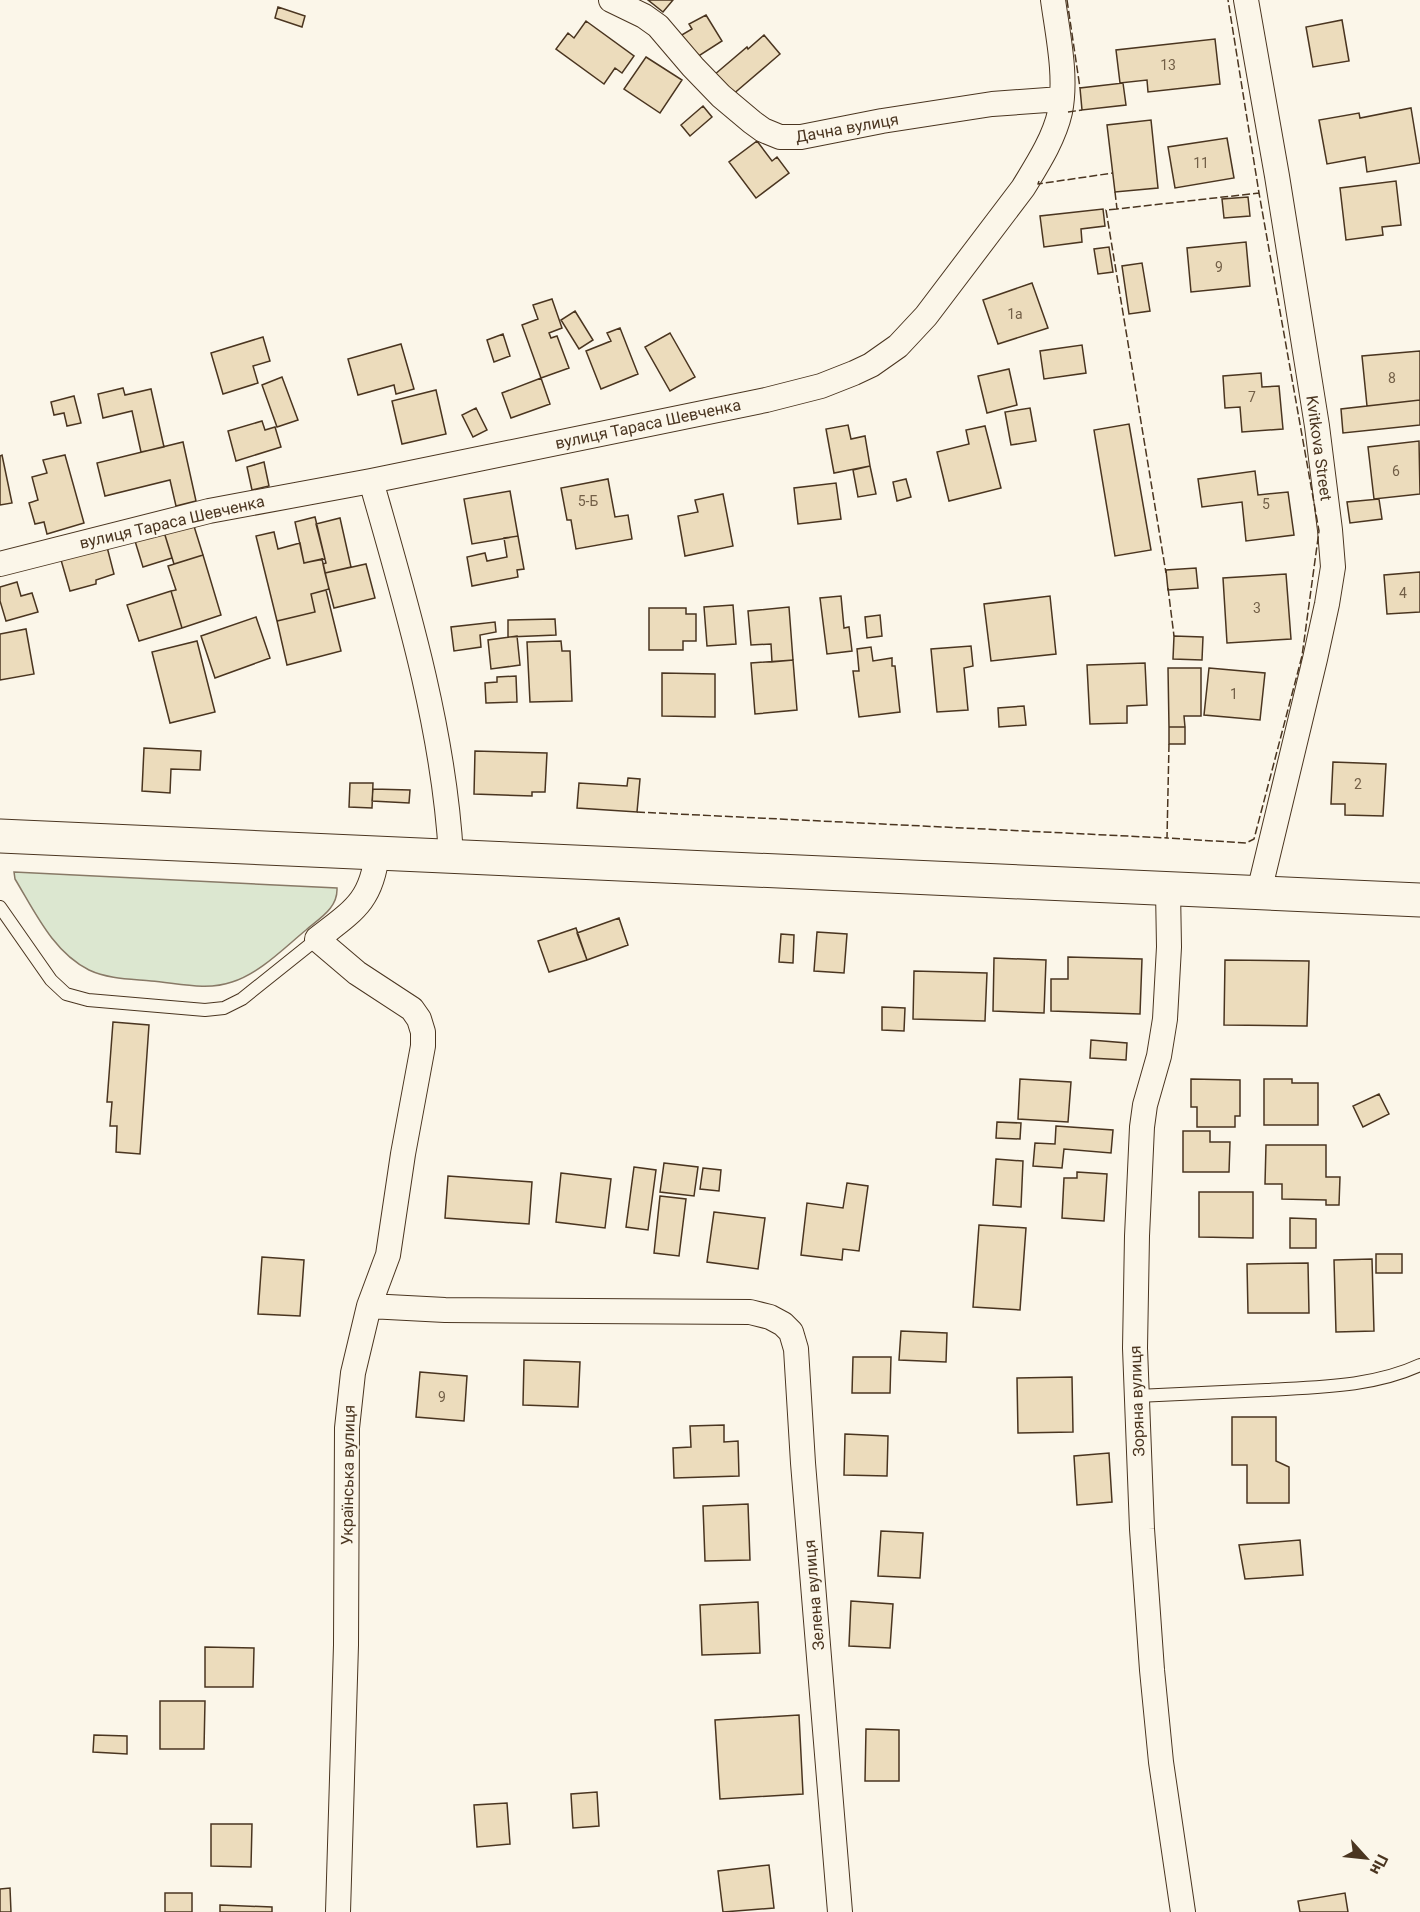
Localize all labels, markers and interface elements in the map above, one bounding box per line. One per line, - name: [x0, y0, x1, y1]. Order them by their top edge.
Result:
- house number: 13: [1160, 57, 1176, 73]
- street label: Дачна вулиця: [794, 110, 900, 146]
- house number: 11: [1193, 155, 1209, 171]
- house number: 9: [1215, 259, 1223, 275]
- house number: 1а: [1007, 306, 1023, 322]
- house number: 8: [1388, 370, 1396, 386]
- house number: 7: [1248, 389, 1256, 405]
- street label: Kvitkova Street: [1302, 394, 1336, 502]
- street label: вулиця Тараса Шевченка: [553, 395, 743, 453]
- house number: 6: [1392, 463, 1400, 479]
- street label: вулиця Тараса Шевченка: [78, 491, 266, 553]
- house number: 5-Б: [578, 493, 598, 509]
- house number: 5: [1262, 496, 1270, 512]
- house number: 4: [1399, 585, 1407, 601]
- house number: 3: [1253, 600, 1261, 616]
- house number: 1: [1230, 686, 1238, 702]
- house number: 2: [1354, 776, 1362, 792]
- street label: Зоряна вулиця: [1126, 1345, 1148, 1457]
- house number: 9: [438, 1389, 446, 1405]
- street label: Українська вулиця: [337, 1405, 359, 1545]
- street label: Зелена вулиця: [800, 1539, 828, 1651]
- north arrow: [1336, 1828, 1396, 1888]
- text: Пн: [1366, 1851, 1392, 1878]

